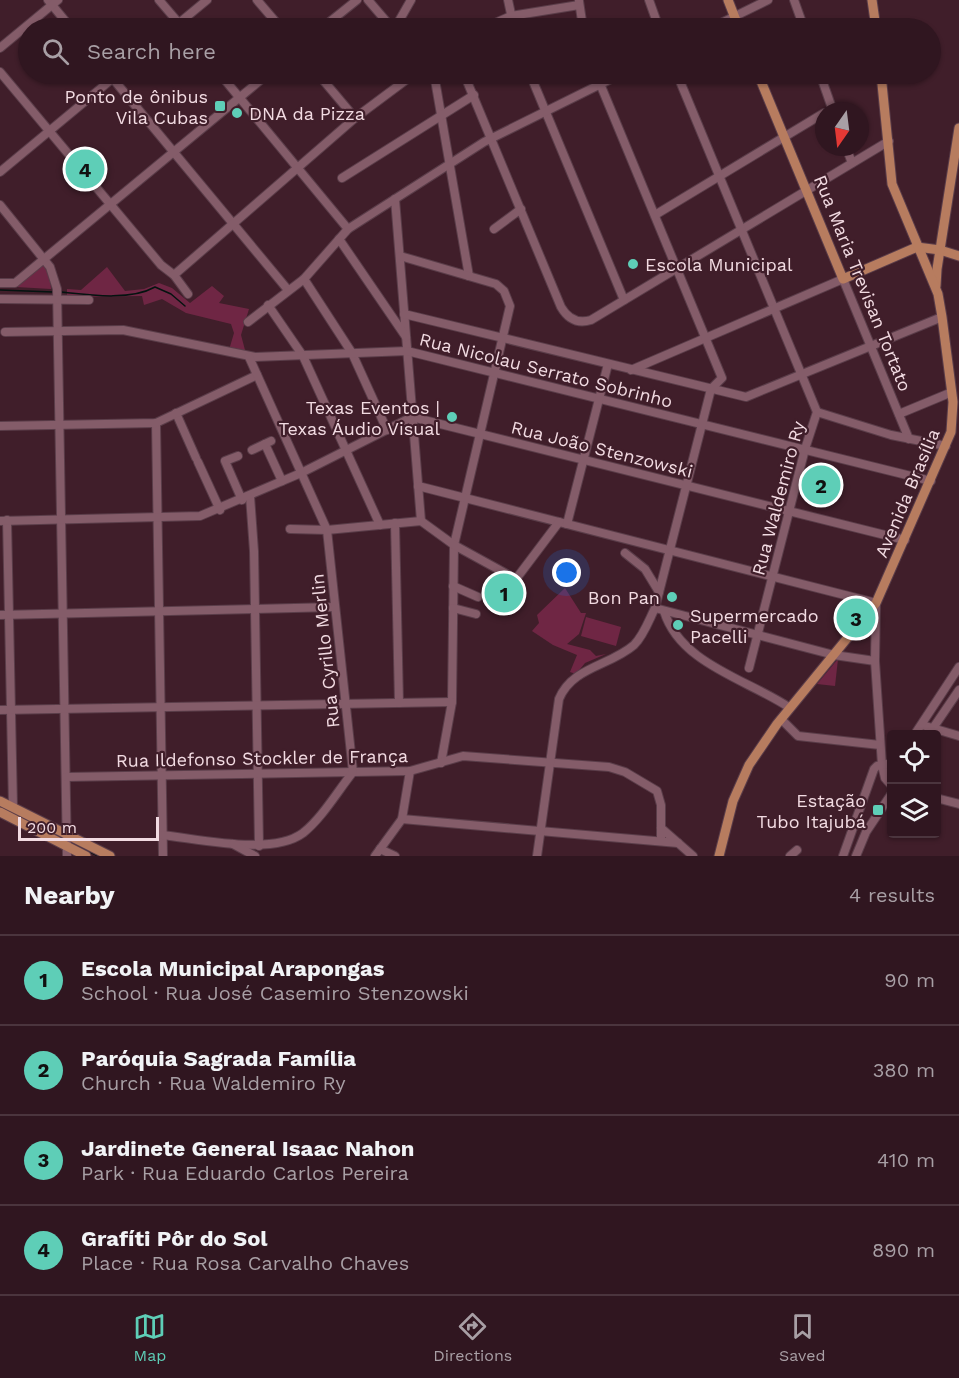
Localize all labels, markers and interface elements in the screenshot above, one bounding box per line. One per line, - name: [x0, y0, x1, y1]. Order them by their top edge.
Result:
- search box: [18, 18, 941, 84]
- icon: search: [39, 35, 72, 68]
- text: Search here: [87, 39, 216, 64]
- place label: Ponto de ônibus Vila Cubas: [64, 86, 208, 128]
- marker: Ponto de ônibus Vila Cubas: [213, 99, 227, 113]
- north arrow: [815, 102, 869, 156]
- place label: DNA da Pizza: [249, 103, 365, 124]
- marker: DNA da Pizza: [230, 106, 244, 120]
- pin: 4: [66, 146, 104, 192]
- street label: Rua Maria Trevisan Tortato: [810, 172, 916, 394]
- place label: Escola Municipal: [645, 254, 793, 275]
- marker: Escola Municipal: [626, 257, 640, 271]
- street label: Rua Nicolau Serrato Sobrinho: [417, 328, 675, 412]
- place label: Texas Eventos | Texas Áudio Visual: [279, 397, 440, 439]
- marker: Texas Eventos | Texas Áudio Visual: [445, 410, 459, 424]
- street label: Rua João Stenzowski: [509, 416, 695, 482]
- street label: Rua Waldemiro Ry: [747, 418, 809, 577]
- street label: Avenida Brasília: [870, 425, 944, 561]
- pin: 2: [802, 462, 840, 508]
- your location: [552, 558, 581, 587]
- pin: 1: [484, 570, 524, 616]
- street label: Rua Cyrillo Merlin: [306, 573, 344, 729]
- place label: Bon Pan: [588, 587, 660, 608]
- marker: Bon Pan: [665, 590, 679, 604]
- pin: 3: [836, 596, 876, 640]
- place label: Supermercado Pacelli: [690, 605, 819, 647]
- marker: Supermercado Pacelli: [671, 618, 685, 632]
- map controls: [887, 730, 941, 838]
- button: locate: [887, 730, 941, 784]
- street label: Rua Ildefonso Stockler de França: [116, 745, 408, 771]
- button: layers: [887, 784, 941, 838]
- place label: Estação Tubo Itajubá: [757, 790, 866, 832]
- marker: Estação Tubo Itajubá: [871, 803, 885, 817]
- scale bar: [18, 814, 159, 842]
- text: 200 m: [27, 818, 77, 837]
- text: Nearby: [24, 880, 115, 910]
- text: 4 results: [849, 883, 935, 907]
- text: Escola Municipal Arapongas: [81, 956, 384, 981]
- text: 1: [39, 968, 48, 992]
- text: 90 m: [884, 968, 935, 992]
- text: School · Rua José Casemiro Stenzowski: [81, 981, 469, 1005]
- text: Paróquia Sagrada Família: [81, 1046, 356, 1071]
- text: 2: [38, 1058, 49, 1082]
- text: 380 m: [873, 1058, 935, 1082]
- text: Church · Rua Waldemiro Ry: [81, 1071, 346, 1095]
- text: Jardinete General Isaac Nahon: [81, 1136, 415, 1161]
- text: 3: [38, 1148, 49, 1172]
- text: 410 m: [877, 1148, 935, 1172]
- text: Park · Rua Eduardo Carlos Pereira: [81, 1161, 409, 1185]
- text: Grafíti Pôr do Sol: [81, 1226, 268, 1251]
- text: 4: [37, 1238, 50, 1262]
- text: 890 m: [872, 1238, 935, 1262]
- text: Place · Rua Rosa Carvalho Chaves: [81, 1251, 409, 1275]
- tab: Map: [133, 1310, 166, 1365]
- tab: Directions: [433, 1310, 512, 1365]
- tab: Saved: [779, 1310, 826, 1365]

